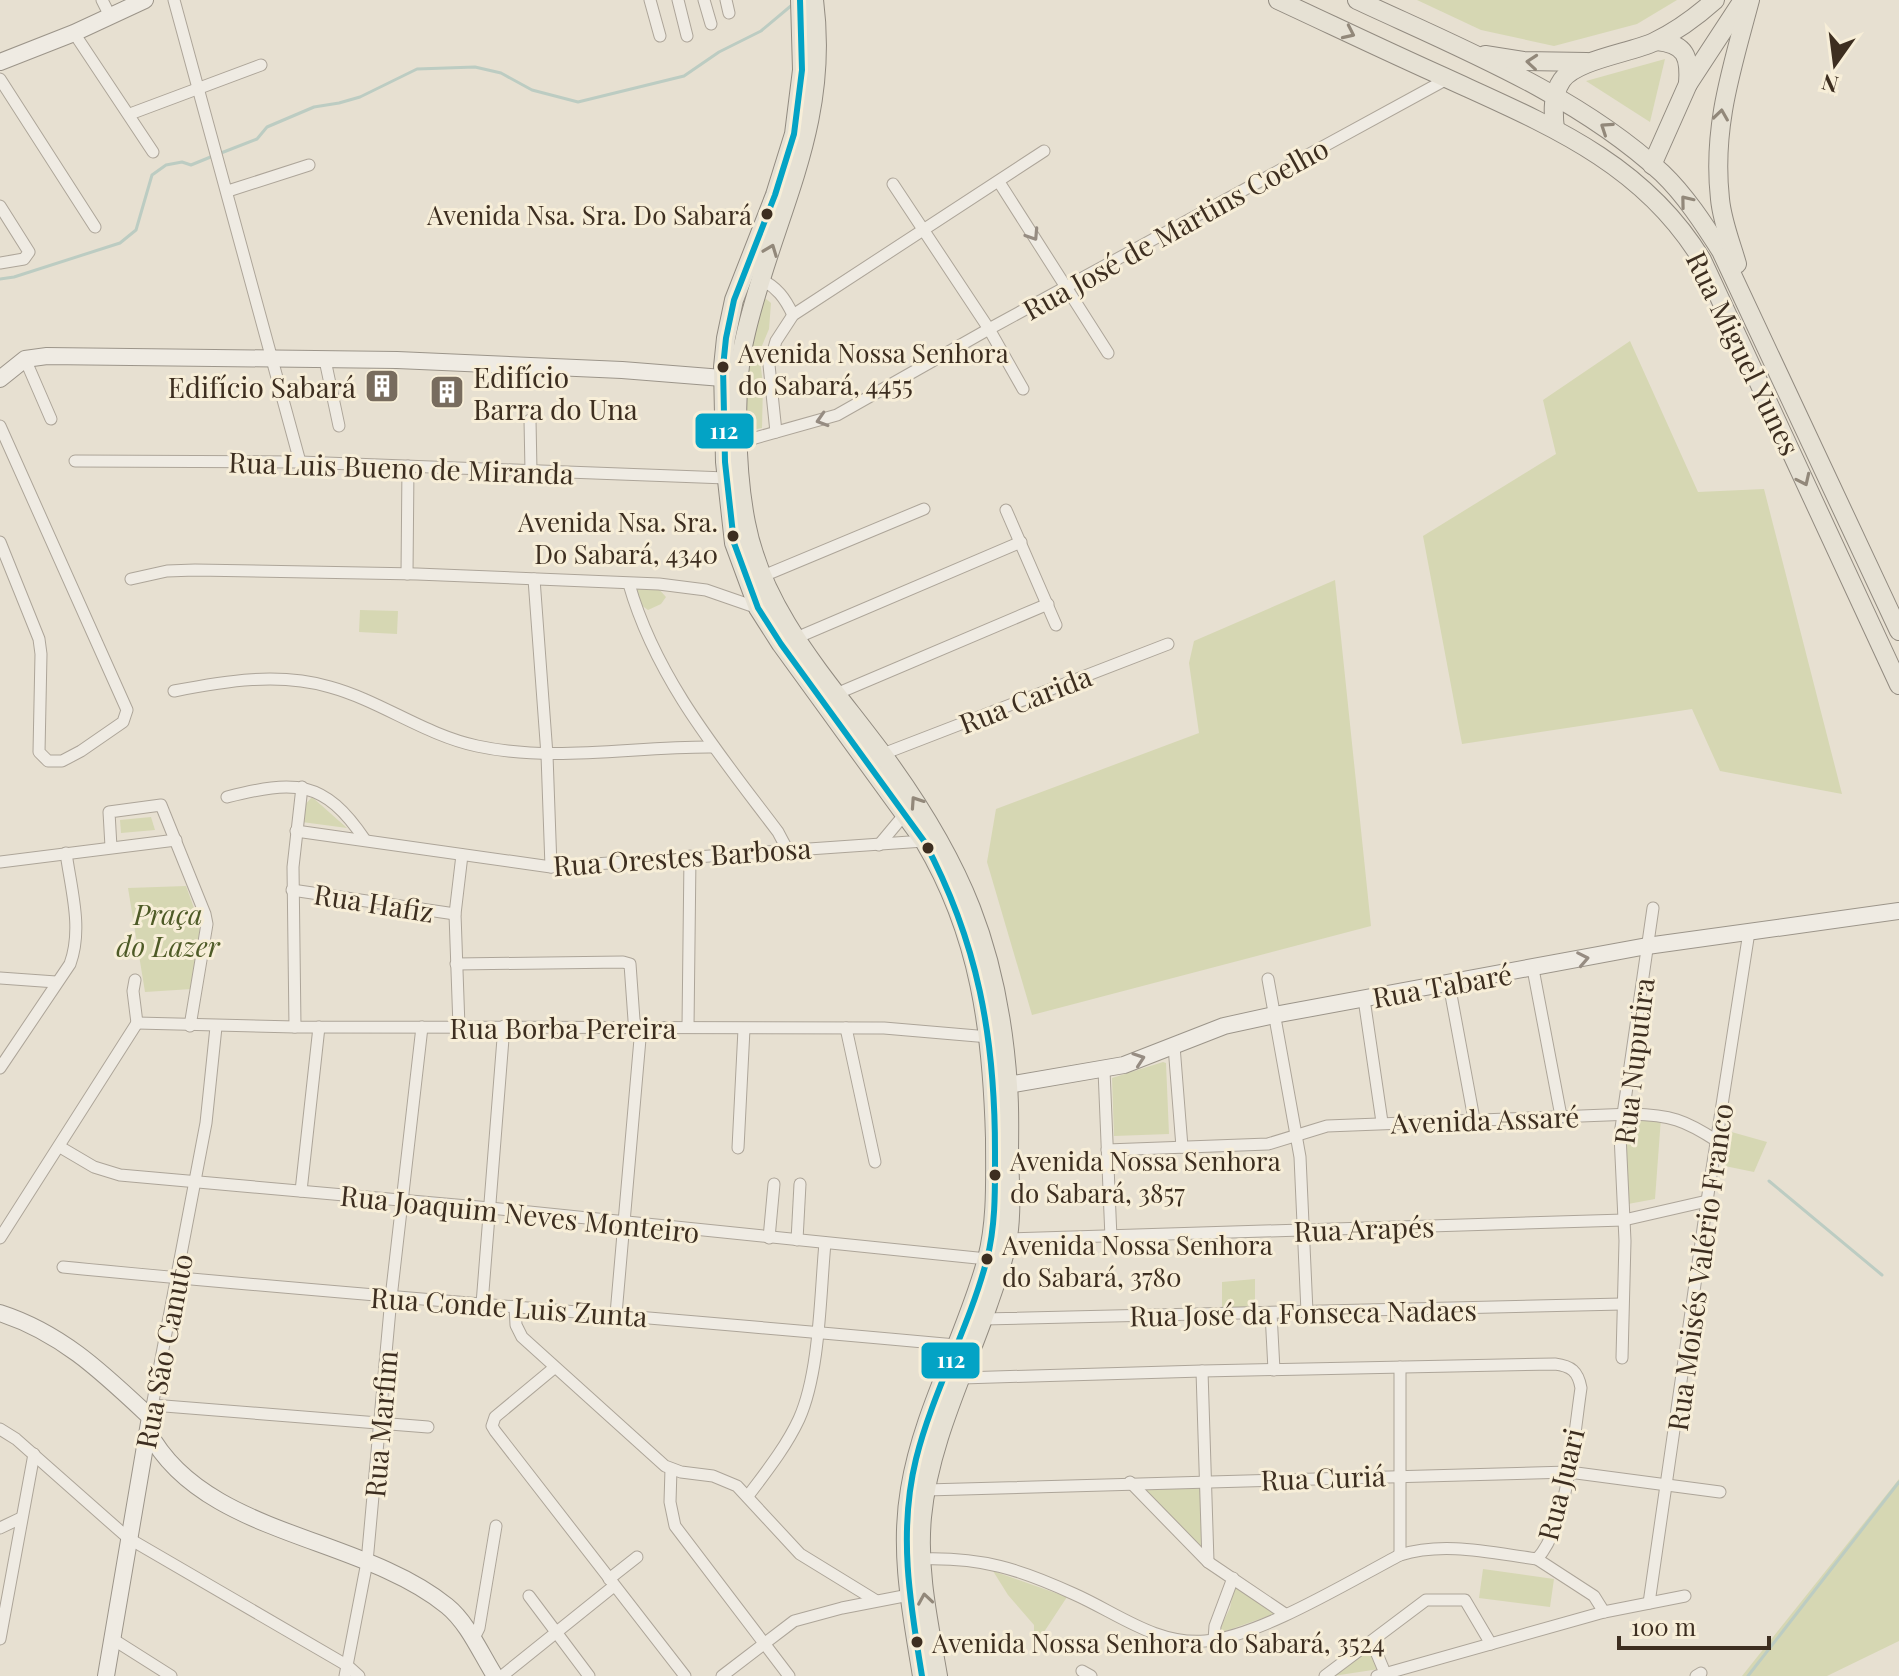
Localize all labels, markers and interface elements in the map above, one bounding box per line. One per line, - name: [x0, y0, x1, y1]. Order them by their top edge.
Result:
- one-way arrow: [1341, 23, 1355, 39]
- north arrow: [1795, 24, 1875, 104]
- one-way arrow: [1525, 53, 1538, 70]
- text: N: [1818, 68, 1841, 101]
- one-way arrow: [1712, 108, 1729, 121]
- one-way arrow: [1600, 123, 1615, 138]
- street label: Rua José de Martins Coelho: [1016, 129, 1334, 327]
- one-way arrow: [1681, 196, 1696, 211]
- place label: Avenida Nsa. Sra. Do Sabará: [426, 197, 752, 232]
- marker: Avenida Nsa. Sra. Do Sabará: [759, 206, 775, 222]
- one-way arrow: [1023, 226, 1038, 241]
- one-way arrow: [761, 244, 778, 258]
- street label: Rua Miguel Yunes: [1679, 245, 1809, 461]
- place label: Avenida Nossa Senhora do Sabará, 4455: [737, 335, 1009, 402]
- place label: Edifício Barra do Una: [473, 358, 638, 427]
- marker: Avenida Nossa Senhora do Sabará, 4455: [715, 359, 731, 375]
- building icon: Edifício Sabará: [363, 367, 401, 405]
- place label: Edifício Sabará: [168, 368, 356, 405]
- building icon: Edifício Barra do Una: [428, 373, 466, 411]
- one-way arrow: [816, 410, 830, 427]
- line badge: 112: [694, 412, 755, 450]
- text: 112: [710, 415, 738, 445]
- street label: Rua Luis Bueno de Miranda: [228, 442, 574, 492]
- one-way arrow: [1794, 472, 1810, 486]
- place label: Avenida Nsa. Sra. Do Sabará, 4340: [517, 504, 718, 571]
- marker: Avenida Nsa. Sra. Do Sabará, 4340: [725, 528, 741, 544]
- street label: Rua Carida: [953, 657, 1097, 741]
- one-way arrow: [910, 797, 925, 811]
- street label: Rua Orestes Barbosa: [552, 829, 812, 883]
- unlabelled marker: [920, 840, 936, 856]
- street label: Rua Hafiz: [311, 874, 437, 930]
- park label: Praça do Lazer: [116, 895, 221, 964]
- one-way arrow: [1575, 951, 1589, 968]
- street label: Rua Tabaré: [1369, 955, 1515, 1015]
- street label: Rua Nuputira: [1604, 975, 1662, 1146]
- street label: Rua Borba Pereira: [450, 1009, 677, 1046]
- one-way arrow: [1132, 1053, 1146, 1069]
- street label: Avenida Assaré: [1389, 1097, 1580, 1141]
- street label: Rua Moisés Valério Franco: [1658, 1101, 1740, 1433]
- place label: Avenida Nossa Senhora do Sabará, 3857: [1009, 1143, 1281, 1210]
- marker: Avenida Nossa Senhora do Sabará, 3857: [987, 1167, 1003, 1183]
- street label: Rua Joaquim Neves Monteiro: [339, 1176, 701, 1250]
- street label: Rua Arapés: [1293, 1207, 1435, 1249]
- place label: Avenida Nossa Senhora do Sabará, 3780: [1001, 1227, 1273, 1294]
- street label: Rua São Canuto: [126, 1250, 200, 1452]
- marker: Avenida Nossa Senhora do Sabará, 3780: [979, 1251, 995, 1267]
- street label: Rua Conde Luis Zunta: [369, 1278, 649, 1334]
- street label: Rua José da Fonseca Nadaes: [1129, 1290, 1477, 1334]
- line badge: 112: [920, 1341, 981, 1380]
- text: 112: [937, 1344, 965, 1374]
- street label: Rua Marfim: [355, 1349, 405, 1499]
- street label: Rua Juari: [1528, 1424, 1592, 1544]
- street label: Rua Curiá: [1260, 1456, 1386, 1498]
- one-way arrow: [917, 1592, 934, 1606]
- scale bar: [1619, 1600, 1769, 1650]
- text: 100 m: [1631, 1610, 1696, 1642]
- place label: Avenida Nossa Senhora do Sabará, 3524: [931, 1625, 1385, 1660]
- marker: Avenida Nossa Senhora do Sabará, 3524: [909, 1634, 925, 1650]

